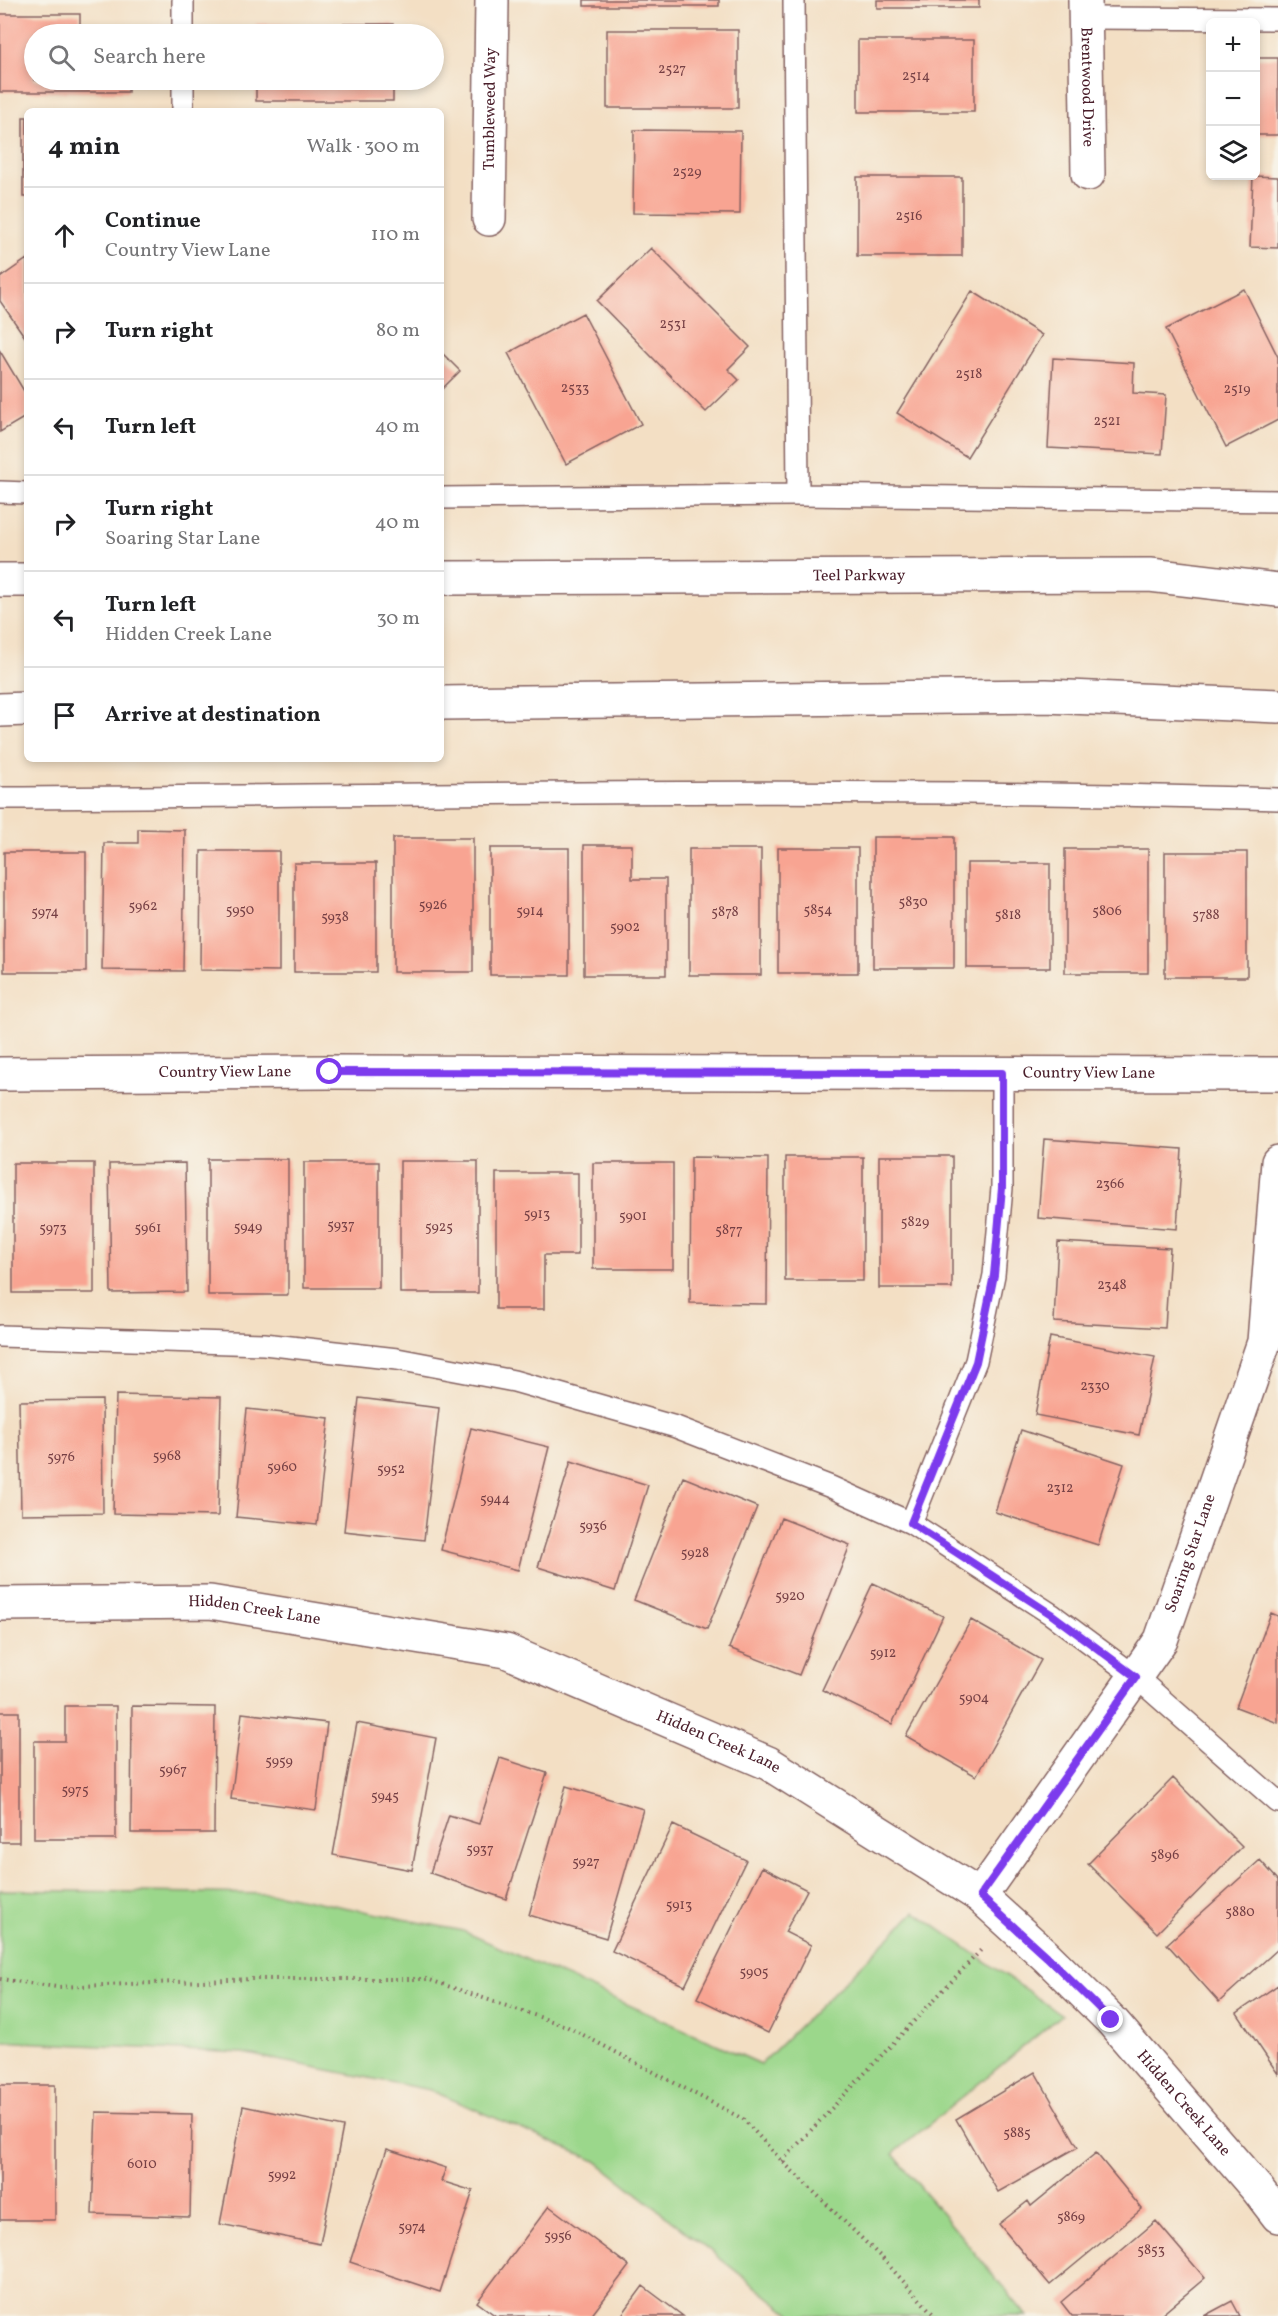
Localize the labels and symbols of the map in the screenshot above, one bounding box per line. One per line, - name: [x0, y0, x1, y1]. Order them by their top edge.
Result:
- street label: Brentwood Drive: [1074, 27, 1099, 147]
- street label: Tumbleweed Way: [479, 47, 502, 171]
- house number: 2527: [658, 60, 686, 79]
- house number: 2514: [902, 67, 930, 86]
- house number: 2529: [673, 163, 701, 182]
- house number: 2516: [896, 207, 922, 226]
- house number: 2531: [660, 315, 686, 334]
- house number: 2518: [956, 365, 982, 384]
- house number: 2533: [561, 379, 589, 398]
- house number: 2519: [1224, 380, 1250, 399]
- house number: 2521: [1093, 412, 1121, 431]
- street label: Teel Parkway: [813, 565, 906, 587]
- house number: 5830: [898, 893, 928, 912]
- house number: 5926: [419, 896, 447, 915]
- house number: 5962: [129, 897, 157, 916]
- house number: 5950: [226, 901, 254, 920]
- house number: 5854: [804, 901, 832, 920]
- house number: 5914: [516, 902, 544, 921]
- house number: 5806: [1092, 902, 1122, 921]
- house number: 5974: [31, 903, 59, 922]
- house number: 5878: [711, 903, 739, 922]
- house number: 5818: [995, 906, 1021, 925]
- house number: 5788: [1192, 906, 1220, 925]
- house number: 5938: [321, 908, 349, 927]
- house number: 5902: [610, 918, 640, 937]
- route start: [316, 1058, 342, 1084]
- street label: Country View Lane: [159, 1061, 291, 1084]
- street label: Country View Lane: [1023, 1062, 1155, 1085]
- house number: 2366: [1096, 1175, 1124, 1194]
- house number: 5913: [524, 1205, 550, 1224]
- house number: 5901: [619, 1207, 647, 1226]
- house number: 5829: [901, 1213, 929, 1232]
- house number: 5937: [327, 1216, 355, 1235]
- house number: 5949: [234, 1218, 262, 1237]
- house number: 5925: [425, 1218, 453, 1237]
- house number: 5973: [39, 1219, 67, 1238]
- house number: 5961: [135, 1219, 161, 1238]
- house number: 5877: [715, 1221, 743, 1240]
- house number: 2348: [1097, 1276, 1127, 1295]
- house number: 2330: [1080, 1377, 1110, 1396]
- house number: 5968: [153, 1447, 181, 1466]
- house number: 5976: [47, 1448, 75, 1467]
- house number: 5960: [267, 1458, 297, 1477]
- house number: 5952: [377, 1460, 405, 1479]
- house number: 2312: [1046, 1479, 1074, 1498]
- house number: 5944: [480, 1490, 510, 1509]
- street label: Soaring Star Lane: [1160, 1491, 1222, 1616]
- house number: 5936: [579, 1517, 607, 1536]
- house number: 5928: [681, 1544, 709, 1563]
- house number: 5920: [775, 1587, 805, 1606]
- street label: Hidden Creek Lane: [188, 1591, 322, 1631]
- house number: 5912: [870, 1644, 896, 1663]
- house number: 5904: [959, 1689, 989, 1708]
- street label: Hidden Creek Lane: [653, 1705, 785, 1779]
- house number: 5959: [265, 1752, 293, 1771]
- house number: 5967: [159, 1761, 187, 1780]
- house number: 5975: [61, 1781, 89, 1800]
- house number: 5945: [371, 1787, 399, 1806]
- house number: 5937: [466, 1840, 494, 1859]
- house number: 5896: [1151, 1846, 1179, 1865]
- house number: 5927: [572, 1853, 600, 1872]
- house number: 5913: [666, 1896, 692, 1915]
- house number: 5880: [1225, 1903, 1255, 1922]
- house number: 5905: [739, 1963, 769, 1982]
- route end: [1097, 2006, 1123, 2032]
- street label: Hidden Creek Lane: [1131, 2046, 1235, 2161]
- house number: 5885: [1003, 2124, 1031, 2143]
- house number: 6010: [127, 2155, 157, 2174]
- house number: 5992: [268, 2166, 296, 2185]
- house number: 5869: [1057, 2208, 1085, 2227]
- house number: 5974: [398, 2218, 426, 2237]
- house number: 5956: [544, 2227, 572, 2246]
- house number: 5853: [1137, 2241, 1165, 2260]

